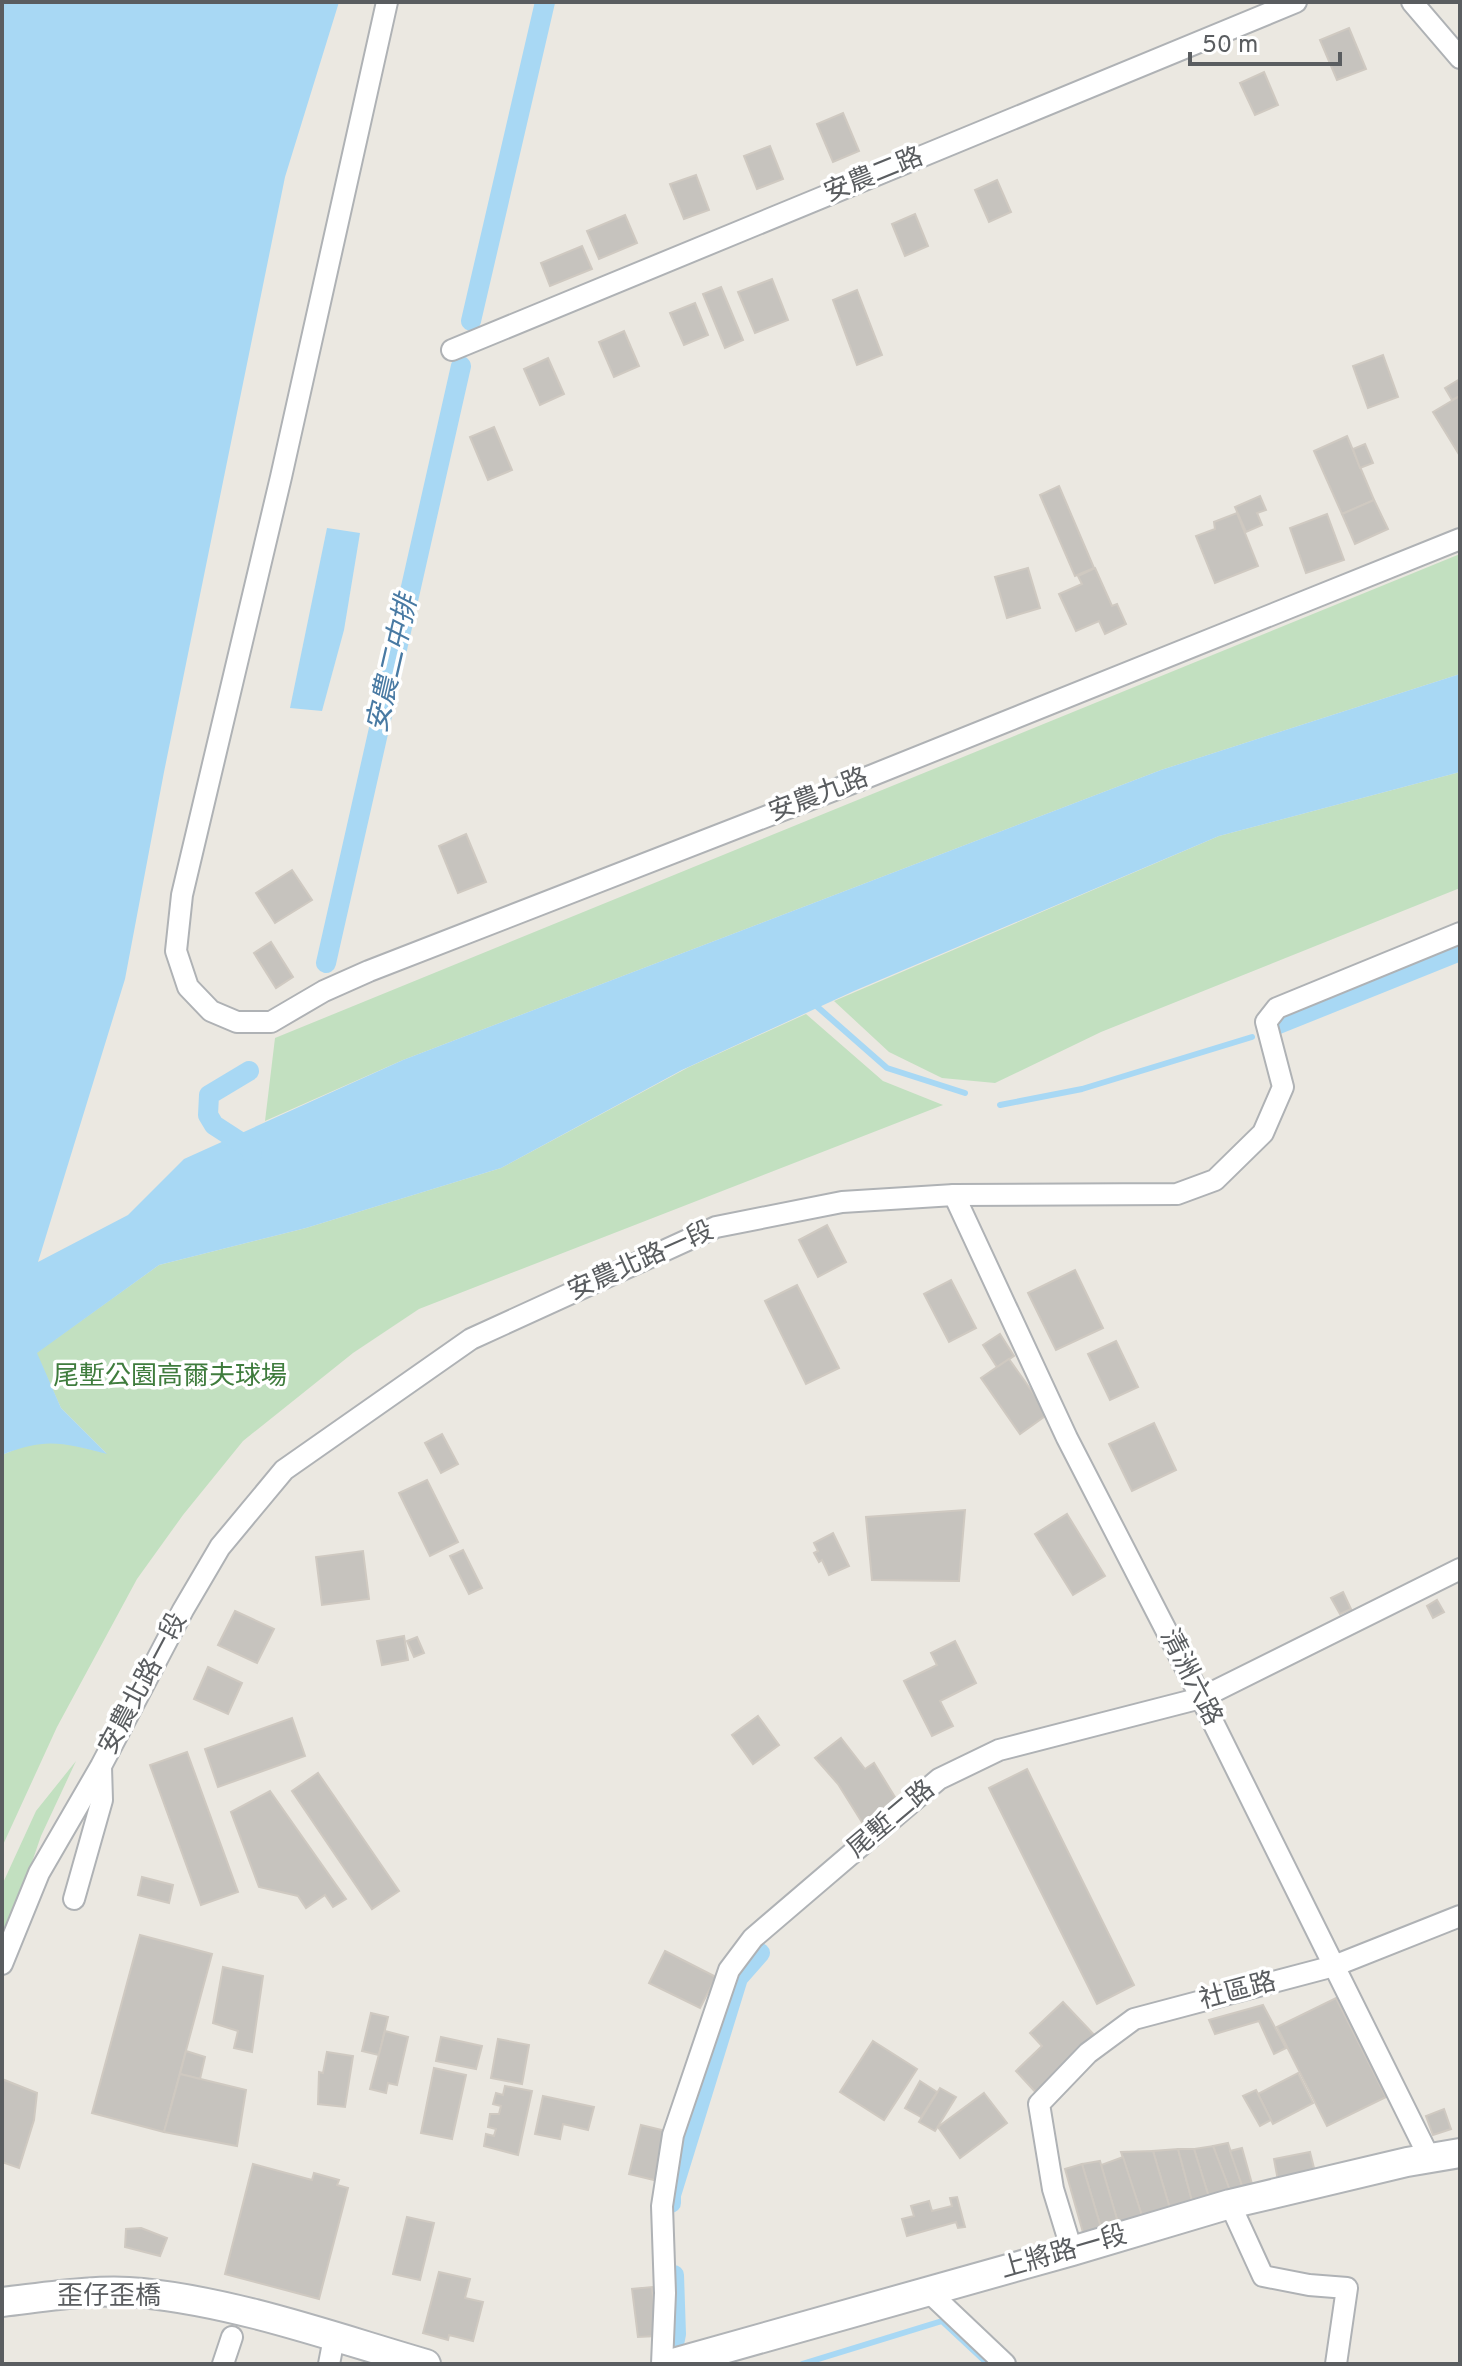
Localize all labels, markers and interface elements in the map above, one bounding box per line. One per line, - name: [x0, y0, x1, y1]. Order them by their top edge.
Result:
- scale bar: [1190, 16, 1340, 66]
- text: 50 m: [1202, 31, 1258, 61]
- street label: 安農二路: [820, 141, 928, 211]
- water label: 安農二中排: [361, 588, 428, 736]
- street label: 安農九路: [765, 762, 873, 830]
- street label: 安農北路一段: [563, 1215, 719, 1309]
- park label: 尾塹公園高爾夫球場: [53, 1361, 287, 1394]
- street label: 安農北路一段: [93, 1607, 195, 1761]
- street label: 清洲六路: [1152, 1624, 1228, 1732]
- street label: 尾塹二路: [842, 1774, 942, 1866]
- street label: 社區路: [1196, 1966, 1280, 2018]
- street label: 上將路一段: [997, 2219, 1131, 2287]
- street label: 歪仔歪橋: [57, 2281, 161, 2314]

